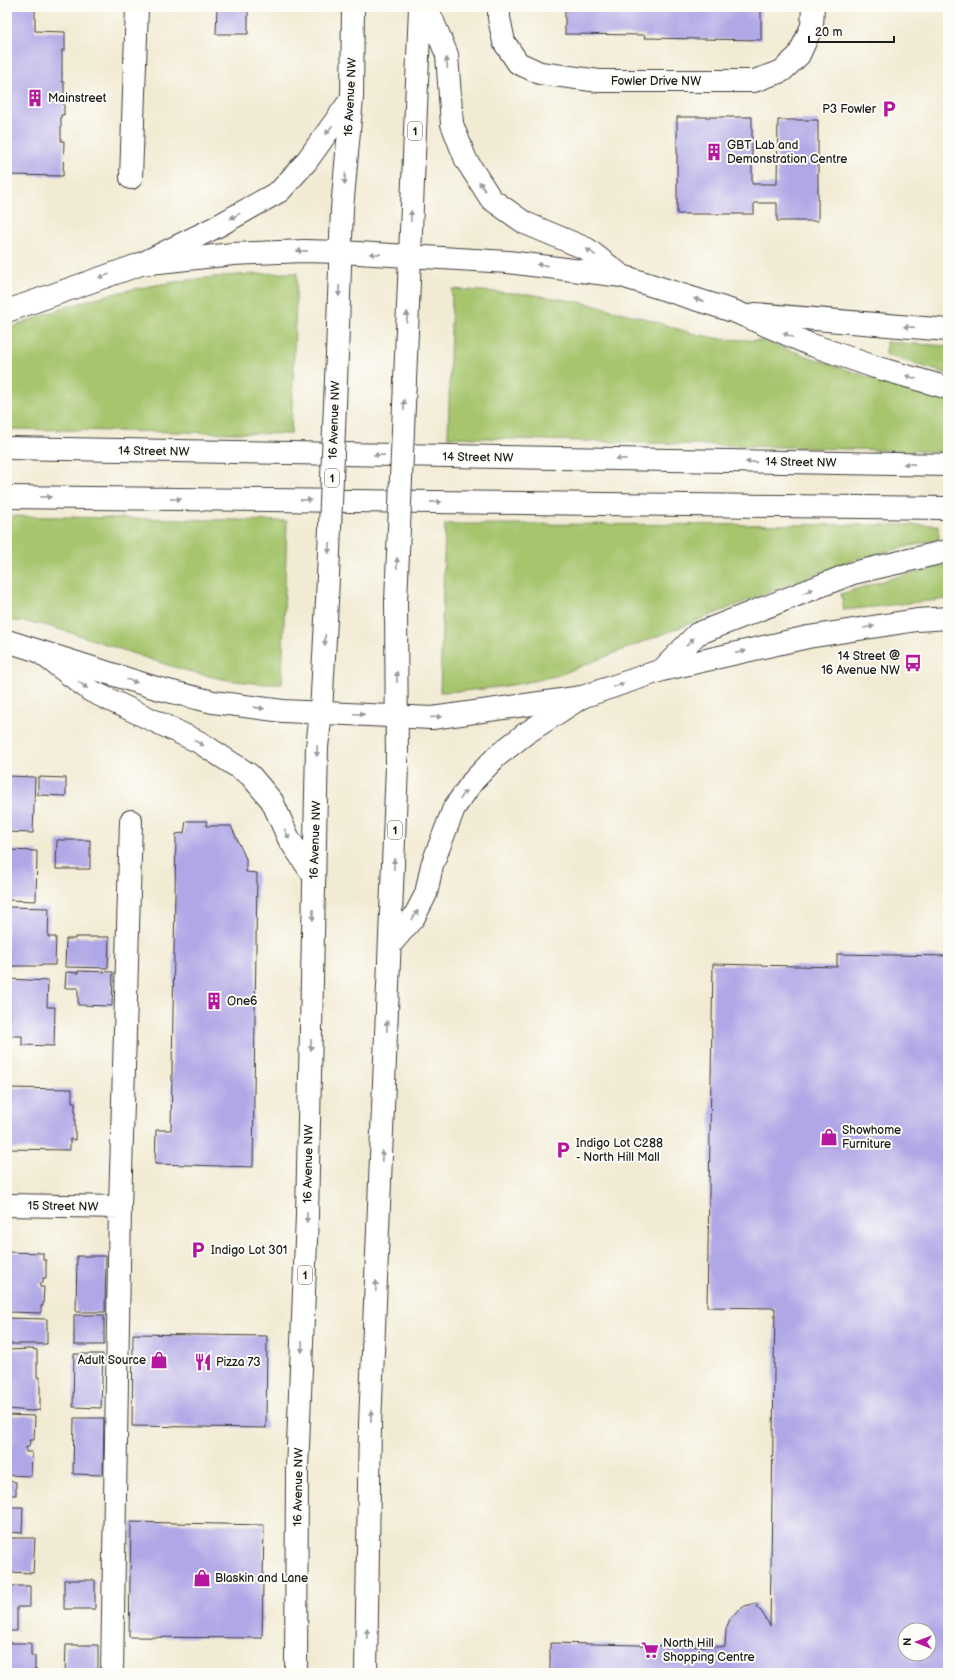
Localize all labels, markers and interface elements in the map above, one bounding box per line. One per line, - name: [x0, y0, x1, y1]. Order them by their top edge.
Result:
- scale bar: [809, 18, 894, 44]
- text: 20 m: [815, 25, 842, 40]
- street label: 16 Avenue NW: [341, 57, 360, 137]
- one-way arrow: [444, 57, 451, 69]
- street label: Fowler Drive NW: [611, 74, 701, 89]
- building icon: Mainstreet: [25, 88, 45, 108]
- place label: Mainstreet: [48, 91, 107, 106]
- parking icon: P3 Fowler: [879, 99, 899, 119]
- place label: P3 Fowler: [822, 102, 877, 117]
- road number: 1: [408, 122, 422, 140]
- one-way arrow: [325, 124, 333, 135]
- place label: GBT Lab and Demonstration Centre: [727, 138, 847, 167]
- building icon: GBT Lab and Demonstration Centre: [704, 142, 724, 162]
- one-way arrow: [341, 173, 348, 185]
- one-way arrow: [479, 180, 486, 192]
- one-way arrow: [408, 210, 415, 222]
- one-way arrow: [229, 213, 241, 220]
- one-way arrow: [295, 248, 308, 254]
- one-way arrow: [586, 248, 596, 256]
- one-way arrow: [369, 250, 381, 257]
- one-way arrow: [536, 262, 548, 269]
- one-way arrow: [98, 274, 110, 280]
- one-way arrow: [336, 285, 343, 297]
- one-way arrow: [693, 297, 705, 303]
- one-way arrow: [404, 310, 410, 323]
- one-way arrow: [903, 324, 915, 331]
- one-way arrow: [782, 332, 793, 338]
- one-way arrow: [904, 374, 916, 380]
- street label: 16 Avenue NW: [326, 380, 343, 460]
- one-way arrow: [401, 398, 407, 411]
- street label: 14 Street NW: [118, 443, 190, 460]
- street label: 14 Street NW: [442, 449, 514, 466]
- one-way arrow: [372, 452, 385, 458]
- street label: 14 Street NW: [765, 454, 837, 471]
- one-way arrow: [614, 456, 627, 462]
- one-way arrow: [745, 458, 757, 465]
- one-way arrow: [903, 461, 915, 468]
- road number: 1: [325, 469, 339, 487]
- one-way arrow: [40, 494, 53, 500]
- one-way arrow: [170, 496, 183, 502]
- one-way arrow: [300, 497, 313, 503]
- one-way arrow: [430, 499, 443, 505]
- one-way arrow: [326, 542, 333, 554]
- one-way arrow: [394, 557, 401, 569]
- one-way arrow: [803, 587, 815, 593]
- one-way arrow: [863, 624, 875, 630]
- one-way arrow: [322, 634, 329, 646]
- one-way arrow: [685, 637, 695, 647]
- one-way arrow: [735, 648, 748, 654]
- place label: 14 Street @ 16 Avenue NW: [821, 649, 900, 678]
- bus stop icon: 14 Street @ 16 Avenue NW: [903, 653, 923, 673]
- one-way arrow: [394, 670, 400, 683]
- one-way arrow: [126, 678, 138, 684]
- one-way arrow: [78, 681, 88, 689]
- one-way arrow: [613, 681, 625, 687]
- one-way arrow: [253, 705, 265, 711]
- one-way arrow: [353, 710, 365, 717]
- one-way arrow: [430, 714, 442, 721]
- one-way arrow: [193, 740, 205, 746]
- one-way arrow: [314, 745, 321, 757]
- one-way arrow: [459, 790, 467, 800]
- street label: 16 Avenue NW: [307, 800, 324, 880]
- road number: 1: [388, 821, 402, 839]
- one-way arrow: [284, 828, 290, 839]
- one-way arrow: [390, 858, 397, 870]
- one-way arrow: [310, 909, 316, 922]
- one-way arrow: [411, 909, 418, 921]
- building icon: One6: [204, 991, 224, 1011]
- place label: One6: [227, 994, 257, 1009]
- one-way arrow: [384, 1019, 390, 1032]
- one-way arrow: [307, 1039, 314, 1051]
- place label: Showhome Furniture: [842, 1123, 901, 1152]
- street label: 16 Avenue NW: [300, 1124, 317, 1204]
- shop icon: Showhome Furniture: [819, 1127, 839, 1147]
- place label: Indigo Lot C288 - North Hill Mall: [576, 1136, 663, 1165]
- parking icon: Indigo Lot C288 - North Hill Mall: [553, 1140, 573, 1160]
- one-way arrow: [378, 1150, 385, 1162]
- street label: 15 Street NW: [27, 1198, 99, 1215]
- one-way arrow: [304, 1211, 310, 1224]
- parking icon: Indigo Lot 301: [188, 1240, 208, 1260]
- place label: Indigo Lot 301: [211, 1243, 287, 1258]
- road number: 1: [298, 1266, 312, 1284]
- one-way arrow: [373, 1279, 379, 1292]
- one-way arrow: [299, 1341, 306, 1353]
- shop icon: Adult Source: [149, 1350, 169, 1370]
- restaurant icon: Pizza 73: [193, 1352, 213, 1372]
- place label: Adult Source: [78, 1353, 146, 1368]
- place label: Pizza 73: [216, 1355, 261, 1370]
- one-way arrow: [367, 1410, 374, 1422]
- street label: 16 Avenue NW: [290, 1447, 307, 1527]
- shop icon: Blaskin and Lane: [192, 1568, 212, 1588]
- place label: Blaskin and Lane: [215, 1571, 308, 1586]
- north arrow: [897, 1622, 937, 1662]
- one-way arrow: [364, 1627, 370, 1640]
- place label: North Hill Shopping Centre: [663, 1636, 755, 1665]
- text: N: [901, 1638, 914, 1646]
- supermarket icon: North Hill Shopping Centre: [640, 1640, 660, 1660]

